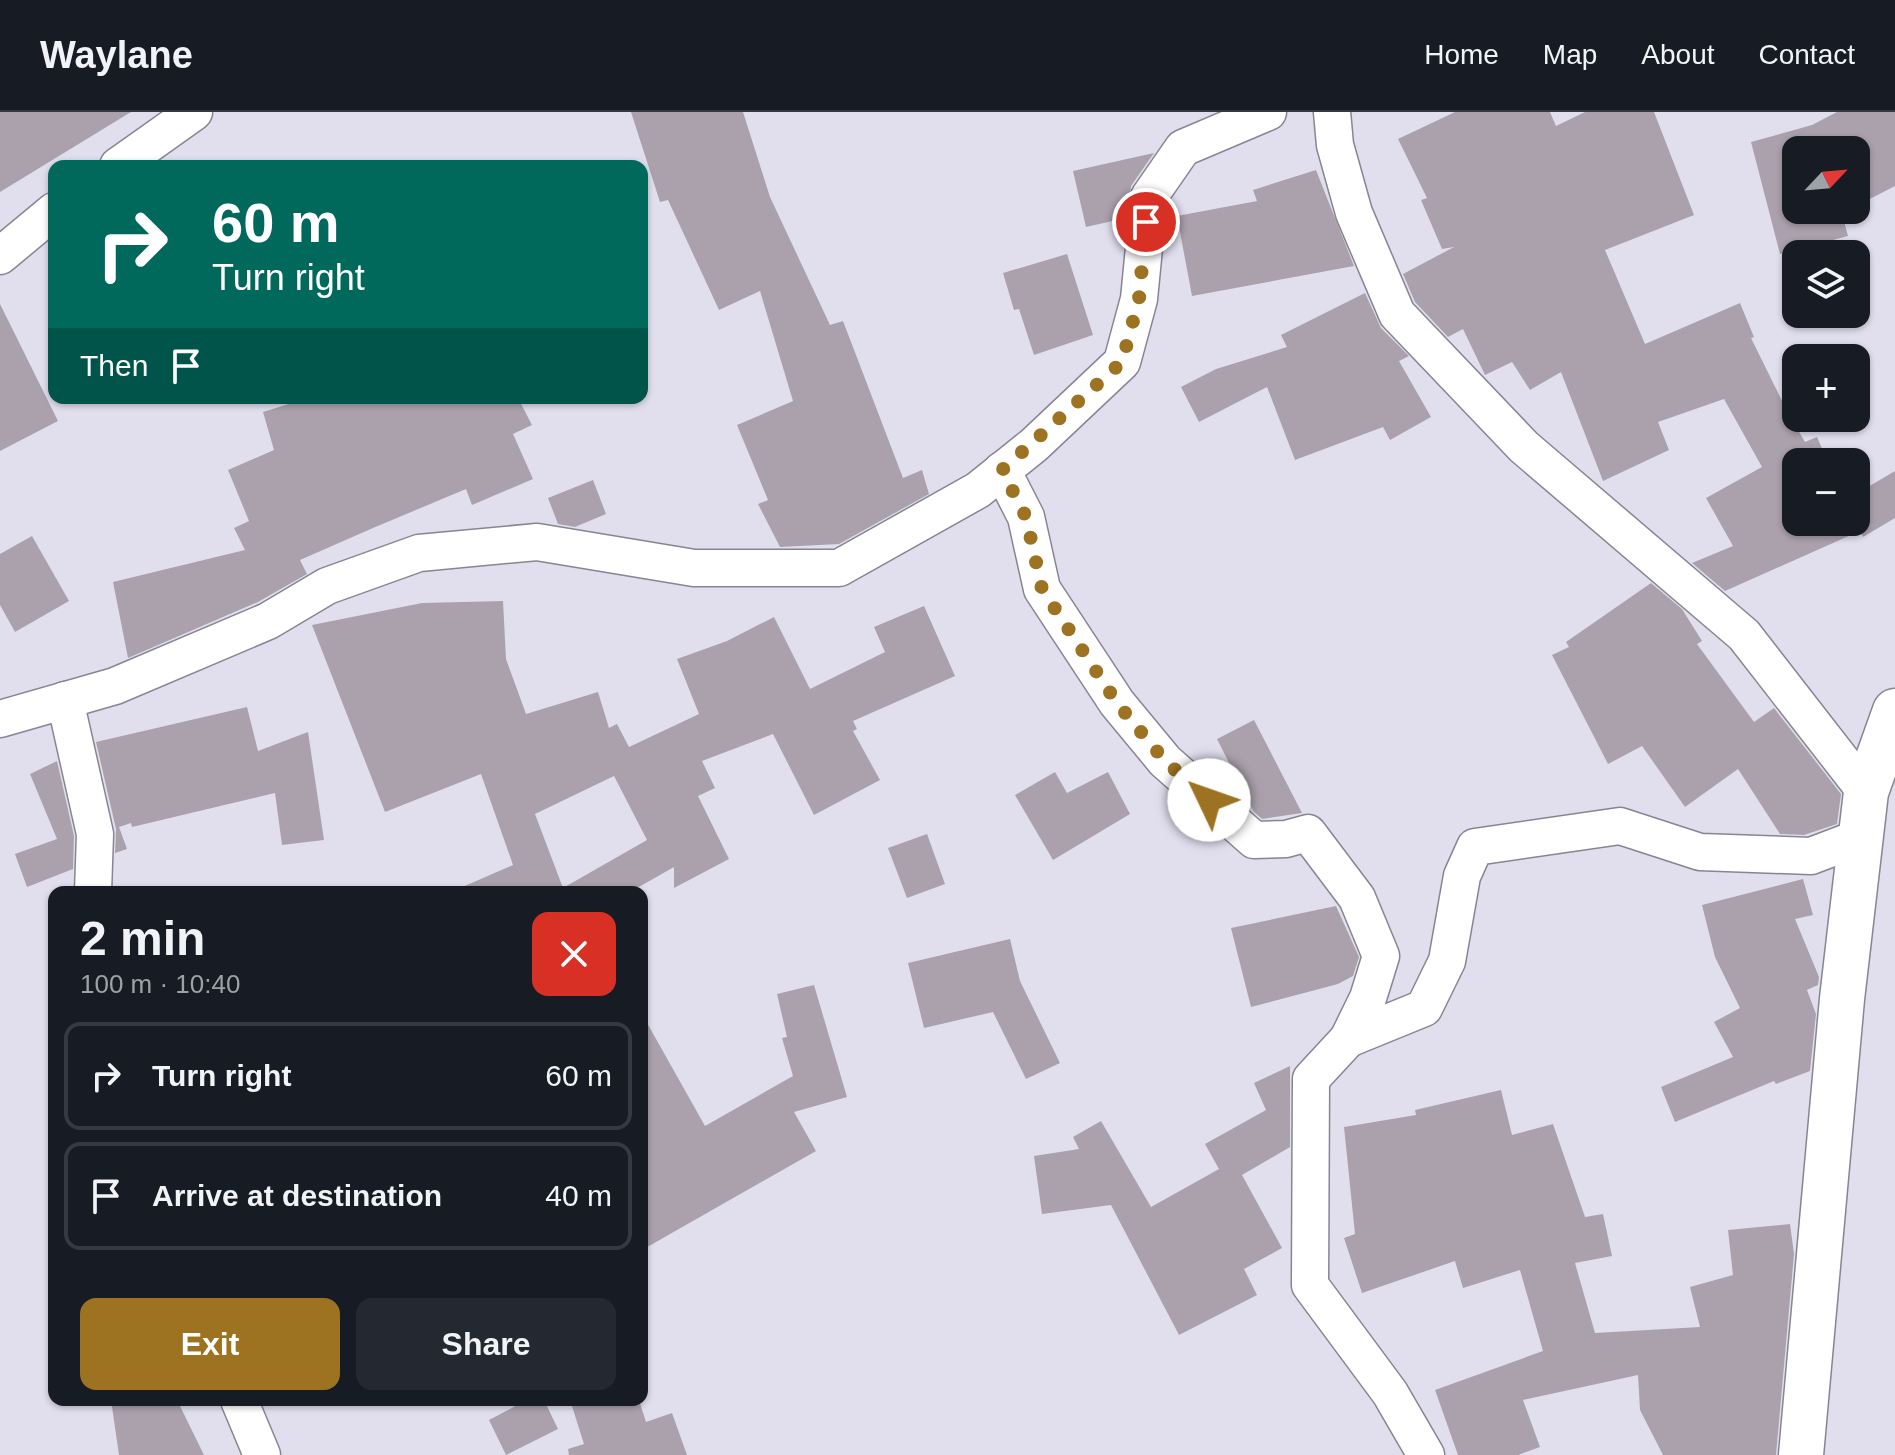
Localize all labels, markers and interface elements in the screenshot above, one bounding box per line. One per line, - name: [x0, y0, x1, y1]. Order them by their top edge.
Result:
- text: Waylane: [40, 34, 193, 76]
- text: Home: [1424, 39, 1499, 70]
- text: Map: [1543, 39, 1597, 70]
- text: About: [1641, 39, 1715, 70]
- text: Contact: [1759, 39, 1855, 70]
- north arrow: [1782, 136, 1870, 224]
- map controls: [1782, 136, 1870, 536]
- pin: [1112, 188, 1180, 256]
- text: 60 m: [212, 191, 340, 254]
- icon: right: [80, 192, 184, 296]
- icon: arrive: [1124, 200, 1168, 244]
- button: layers: [1782, 240, 1870, 328]
- text: Turn right: [212, 257, 365, 298]
- icon: arrive: [164, 344, 208, 388]
- button: +: [1782, 344, 1870, 432]
- text: Then: [80, 349, 148, 382]
- button: −: [1782, 448, 1870, 536]
- position arrow: [1167, 758, 1251, 842]
- text: 2 min: [80, 912, 205, 965]
- button: close: [532, 912, 616, 996]
- text: 100 m · 10:40: [80, 969, 240, 999]
- icon: right: [84, 1054, 128, 1098]
- text: Turn right: [152, 1059, 291, 1092]
- text: 60 m: [545, 1059, 612, 1092]
- icon: arrive: [84, 1174, 128, 1218]
- text: Arrive at destination: [152, 1179, 442, 1212]
- text: 40 m: [545, 1179, 612, 1212]
- button: Exit: [80, 1298, 340, 1390]
- button: Share: [356, 1298, 616, 1390]

